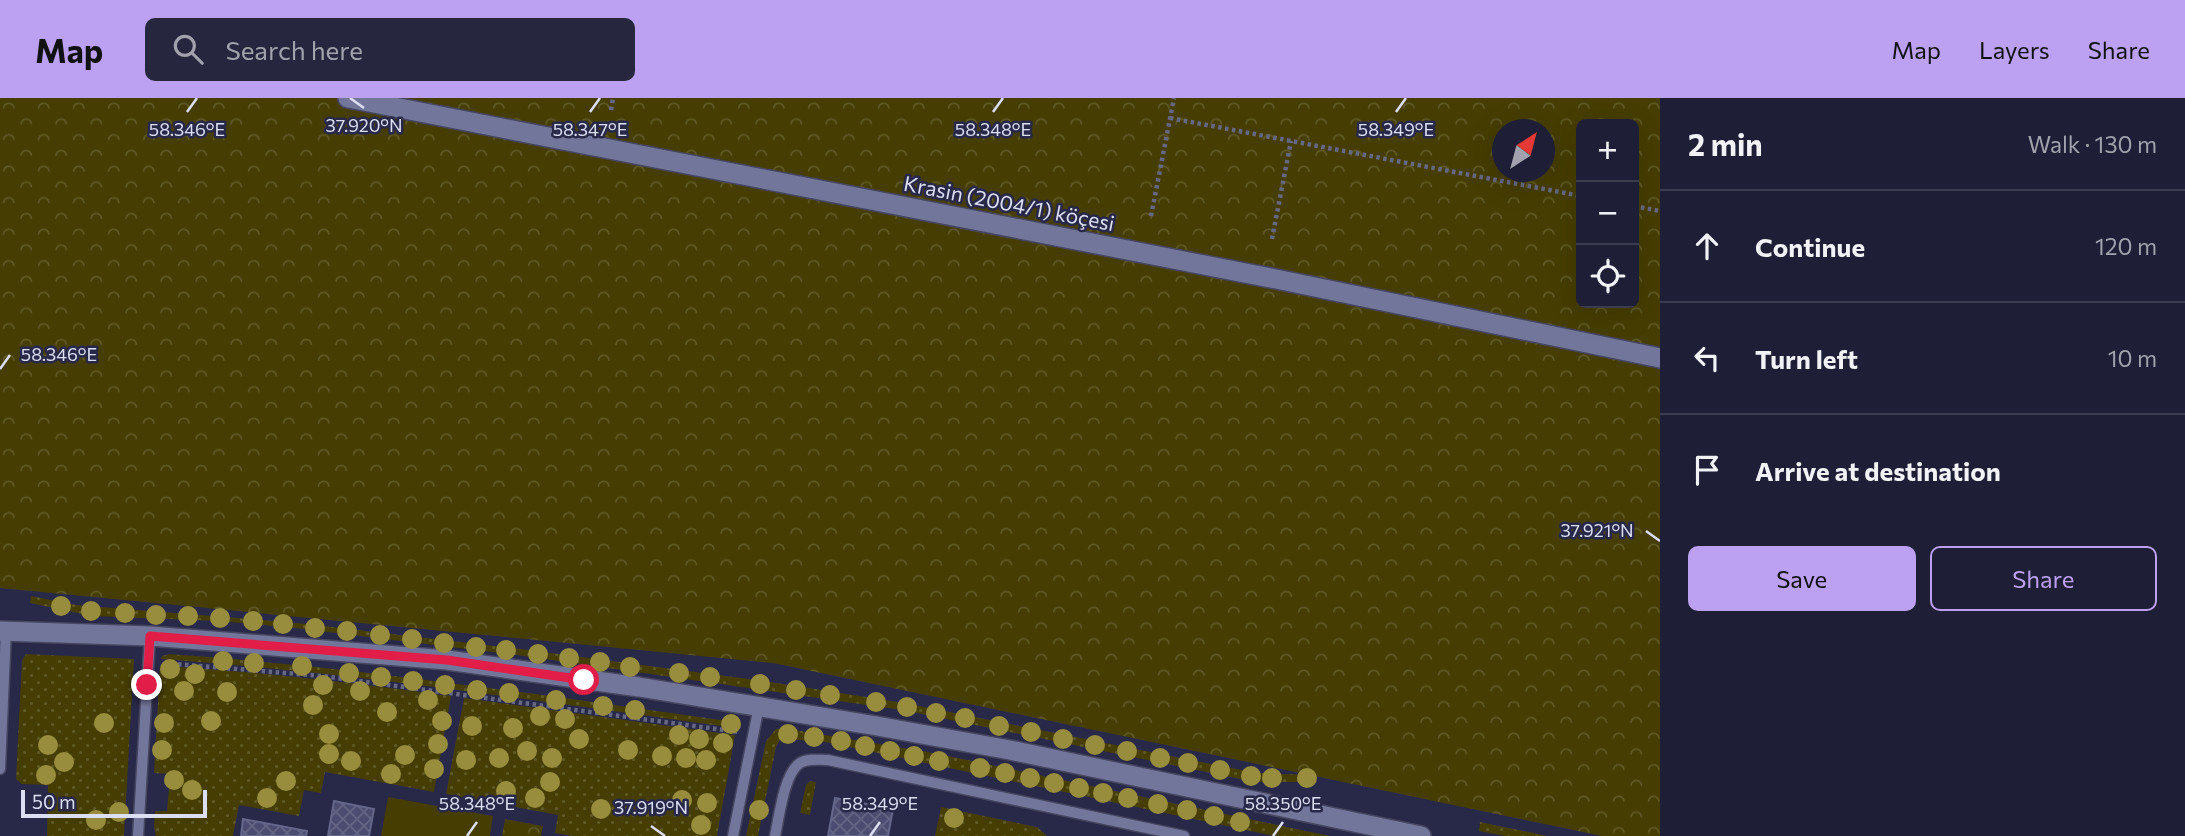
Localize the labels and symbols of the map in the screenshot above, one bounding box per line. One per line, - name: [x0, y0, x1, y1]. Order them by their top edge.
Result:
- text: 37.920°N: [326, 114, 402, 136]
- text: 58.346°E: [149, 118, 225, 140]
- text: 58.347°E: [553, 118, 627, 140]
- text: 58.348°E: [955, 118, 1031, 140]
- text: 58.349°E: [1358, 118, 1434, 140]
- north arrow: [1492, 119, 1555, 182]
- street label: Krasin (2004/1) köçesi: [902, 170, 1117, 235]
- text: 58.346°E: [21, 343, 97, 365]
- text: 37.921°N: [1560, 519, 1634, 541]
- route start: [568, 664, 599, 695]
- route end: [131, 669, 162, 700]
- scale bar: [21, 787, 206, 819]
- text: 58.348°E: [439, 792, 515, 814]
- text: 58.349°E: [842, 792, 918, 814]
- text: 58.350°E: [1245, 792, 1321, 814]
- text: 37.919°N: [614, 796, 688, 818]

